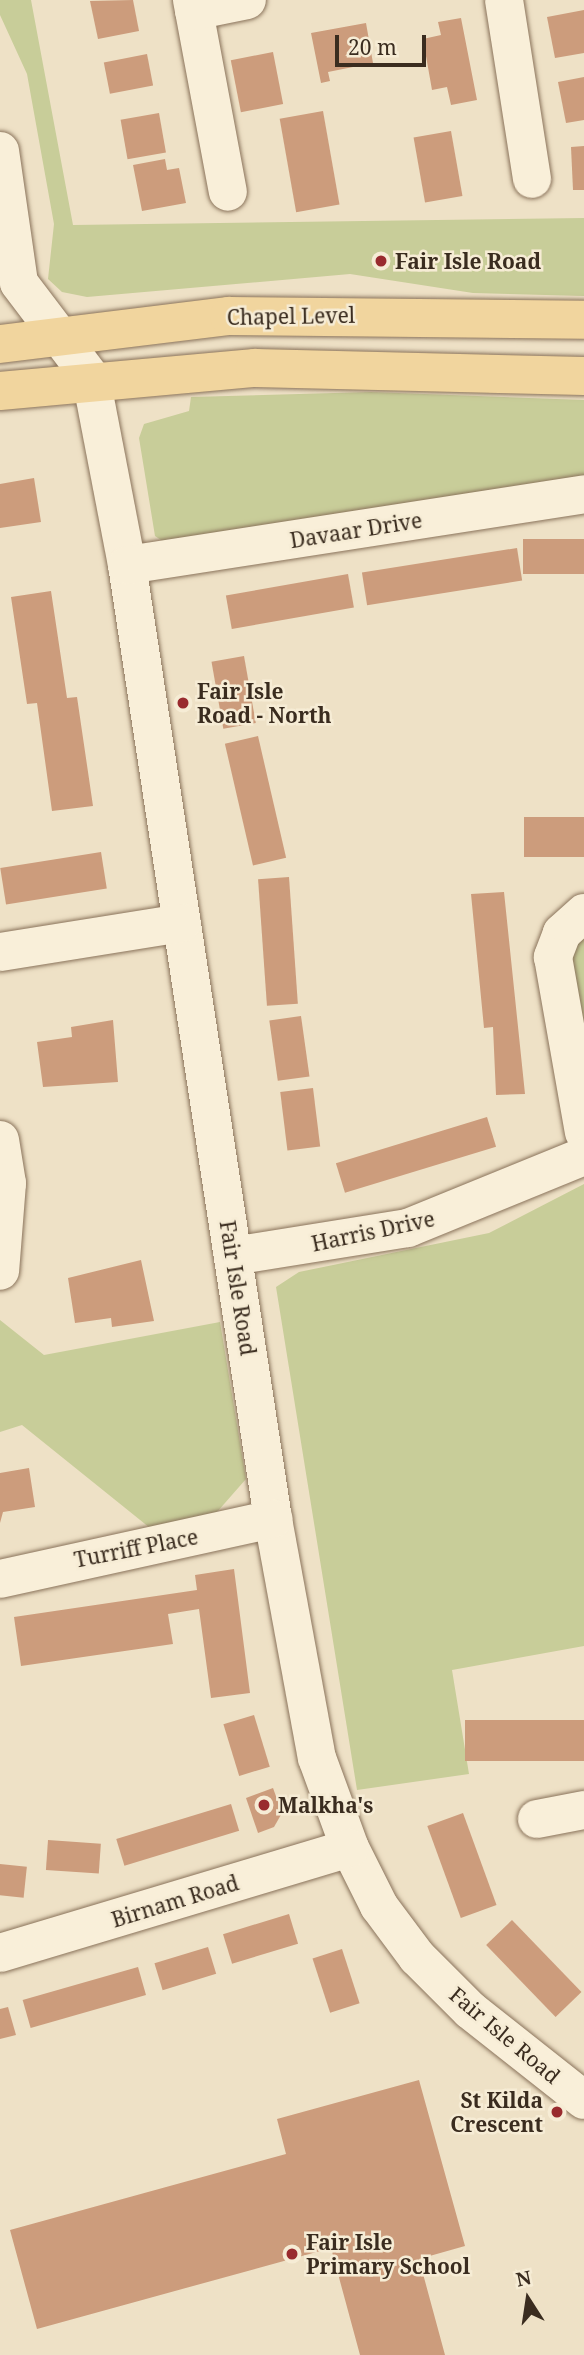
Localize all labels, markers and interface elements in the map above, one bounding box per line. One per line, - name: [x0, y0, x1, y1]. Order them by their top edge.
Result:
- scale bar: [339, 21, 430, 65]
- text: 20 m: [348, 33, 397, 61]
- place label: Fair Isle Road: [395, 248, 541, 274]
- marker: Fair Isle Road: [373, 253, 389, 269]
- street label: Chapel Level: [227, 302, 355, 330]
- street label: Davaar Drive: [288, 507, 424, 553]
- place label: Fair Isle Road - North: [197, 678, 331, 728]
- marker: Fair Isle Road - North: [175, 695, 191, 711]
- street label: Harris Drive: [309, 1206, 437, 1256]
- street label: Fair Isle Road: [215, 1219, 261, 1357]
- street label: Turriff Place: [72, 1524, 200, 1572]
- place label: Malkha's: [278, 1792, 373, 1818]
- marker: Malkha's: [256, 1797, 272, 1813]
- street label: Birnam Road: [108, 1870, 242, 1932]
- street label: Fair Isle Road: [445, 1981, 565, 2089]
- place label: St Kilda Crescent: [450, 2087, 543, 2137]
- marker: St Kilda Crescent: [549, 2104, 565, 2120]
- place label: Fair Isle Primary School: [306, 2229, 470, 2279]
- marker: Fair Isle Primary School: [284, 2246, 300, 2262]
- north arrow: [493, 2264, 563, 2334]
- text: N: [514, 2264, 534, 2293]

